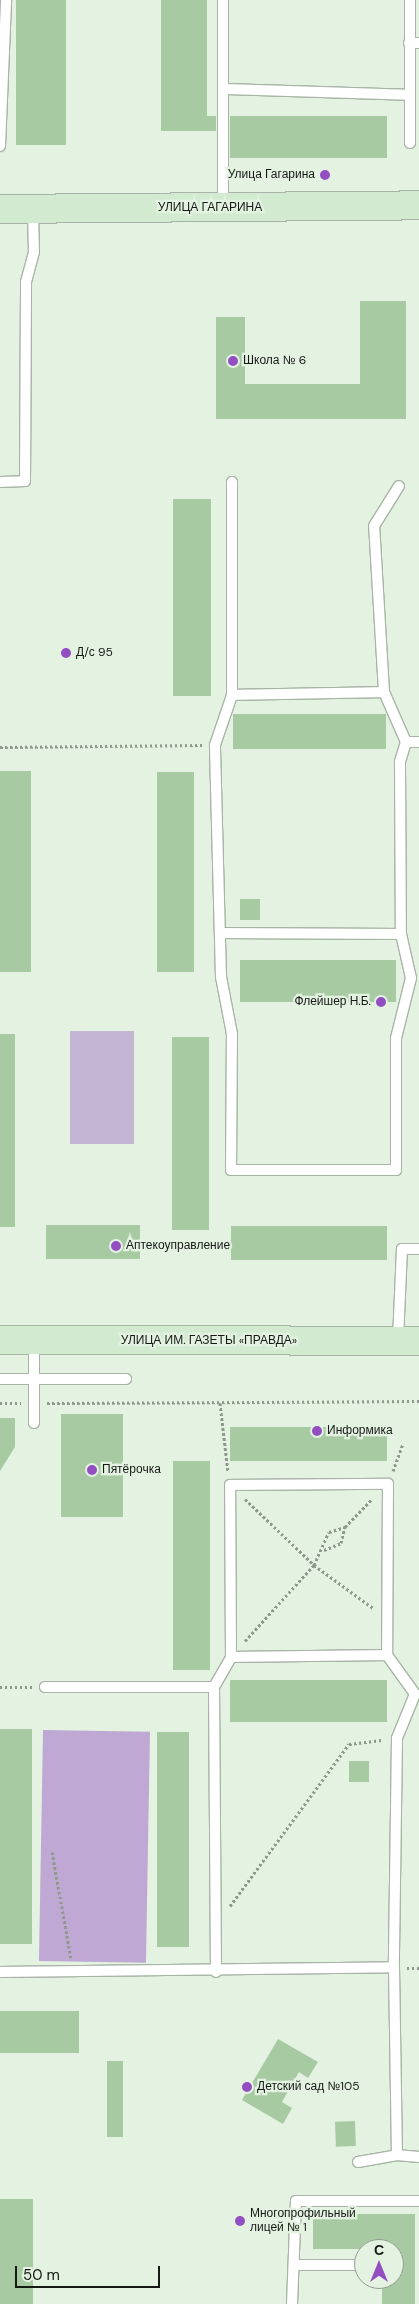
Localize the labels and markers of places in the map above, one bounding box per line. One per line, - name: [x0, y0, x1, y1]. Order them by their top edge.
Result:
- place label: Улица Гагарина: [228, 168, 315, 182]
- marker: Улица Гагарина: [319, 169, 331, 181]
- place label: Школа № 6: [243, 354, 306, 368]
- marker: Школа № 6: [227, 355, 239, 367]
- place label: Д/с 95: [76, 646, 113, 660]
- marker: Д/с 95: [60, 647, 72, 659]
- place label: Флейшер Н.Б.: [294, 995, 371, 1009]
- marker: Флейшер Н.Б.: [375, 996, 387, 1008]
- place label: Аптекоуправление: [126, 1239, 230, 1253]
- marker: Аптекоуправление: [110, 1240, 122, 1252]
- place label: Информика: [327, 1424, 393, 1438]
- marker: Информика: [311, 1425, 323, 1437]
- place label: Пятёрочка: [102, 1463, 161, 1477]
- marker: Пятёрочка: [86, 1464, 98, 1476]
- place label: Детский сад №105: [257, 2080, 360, 2094]
- marker: Детский сад №105: [241, 2081, 253, 2093]
- place label: Многопрофильный лицей № 1: [250, 2207, 356, 2235]
- marker: Многопрофильный лицей № 1: [234, 2215, 246, 2227]

